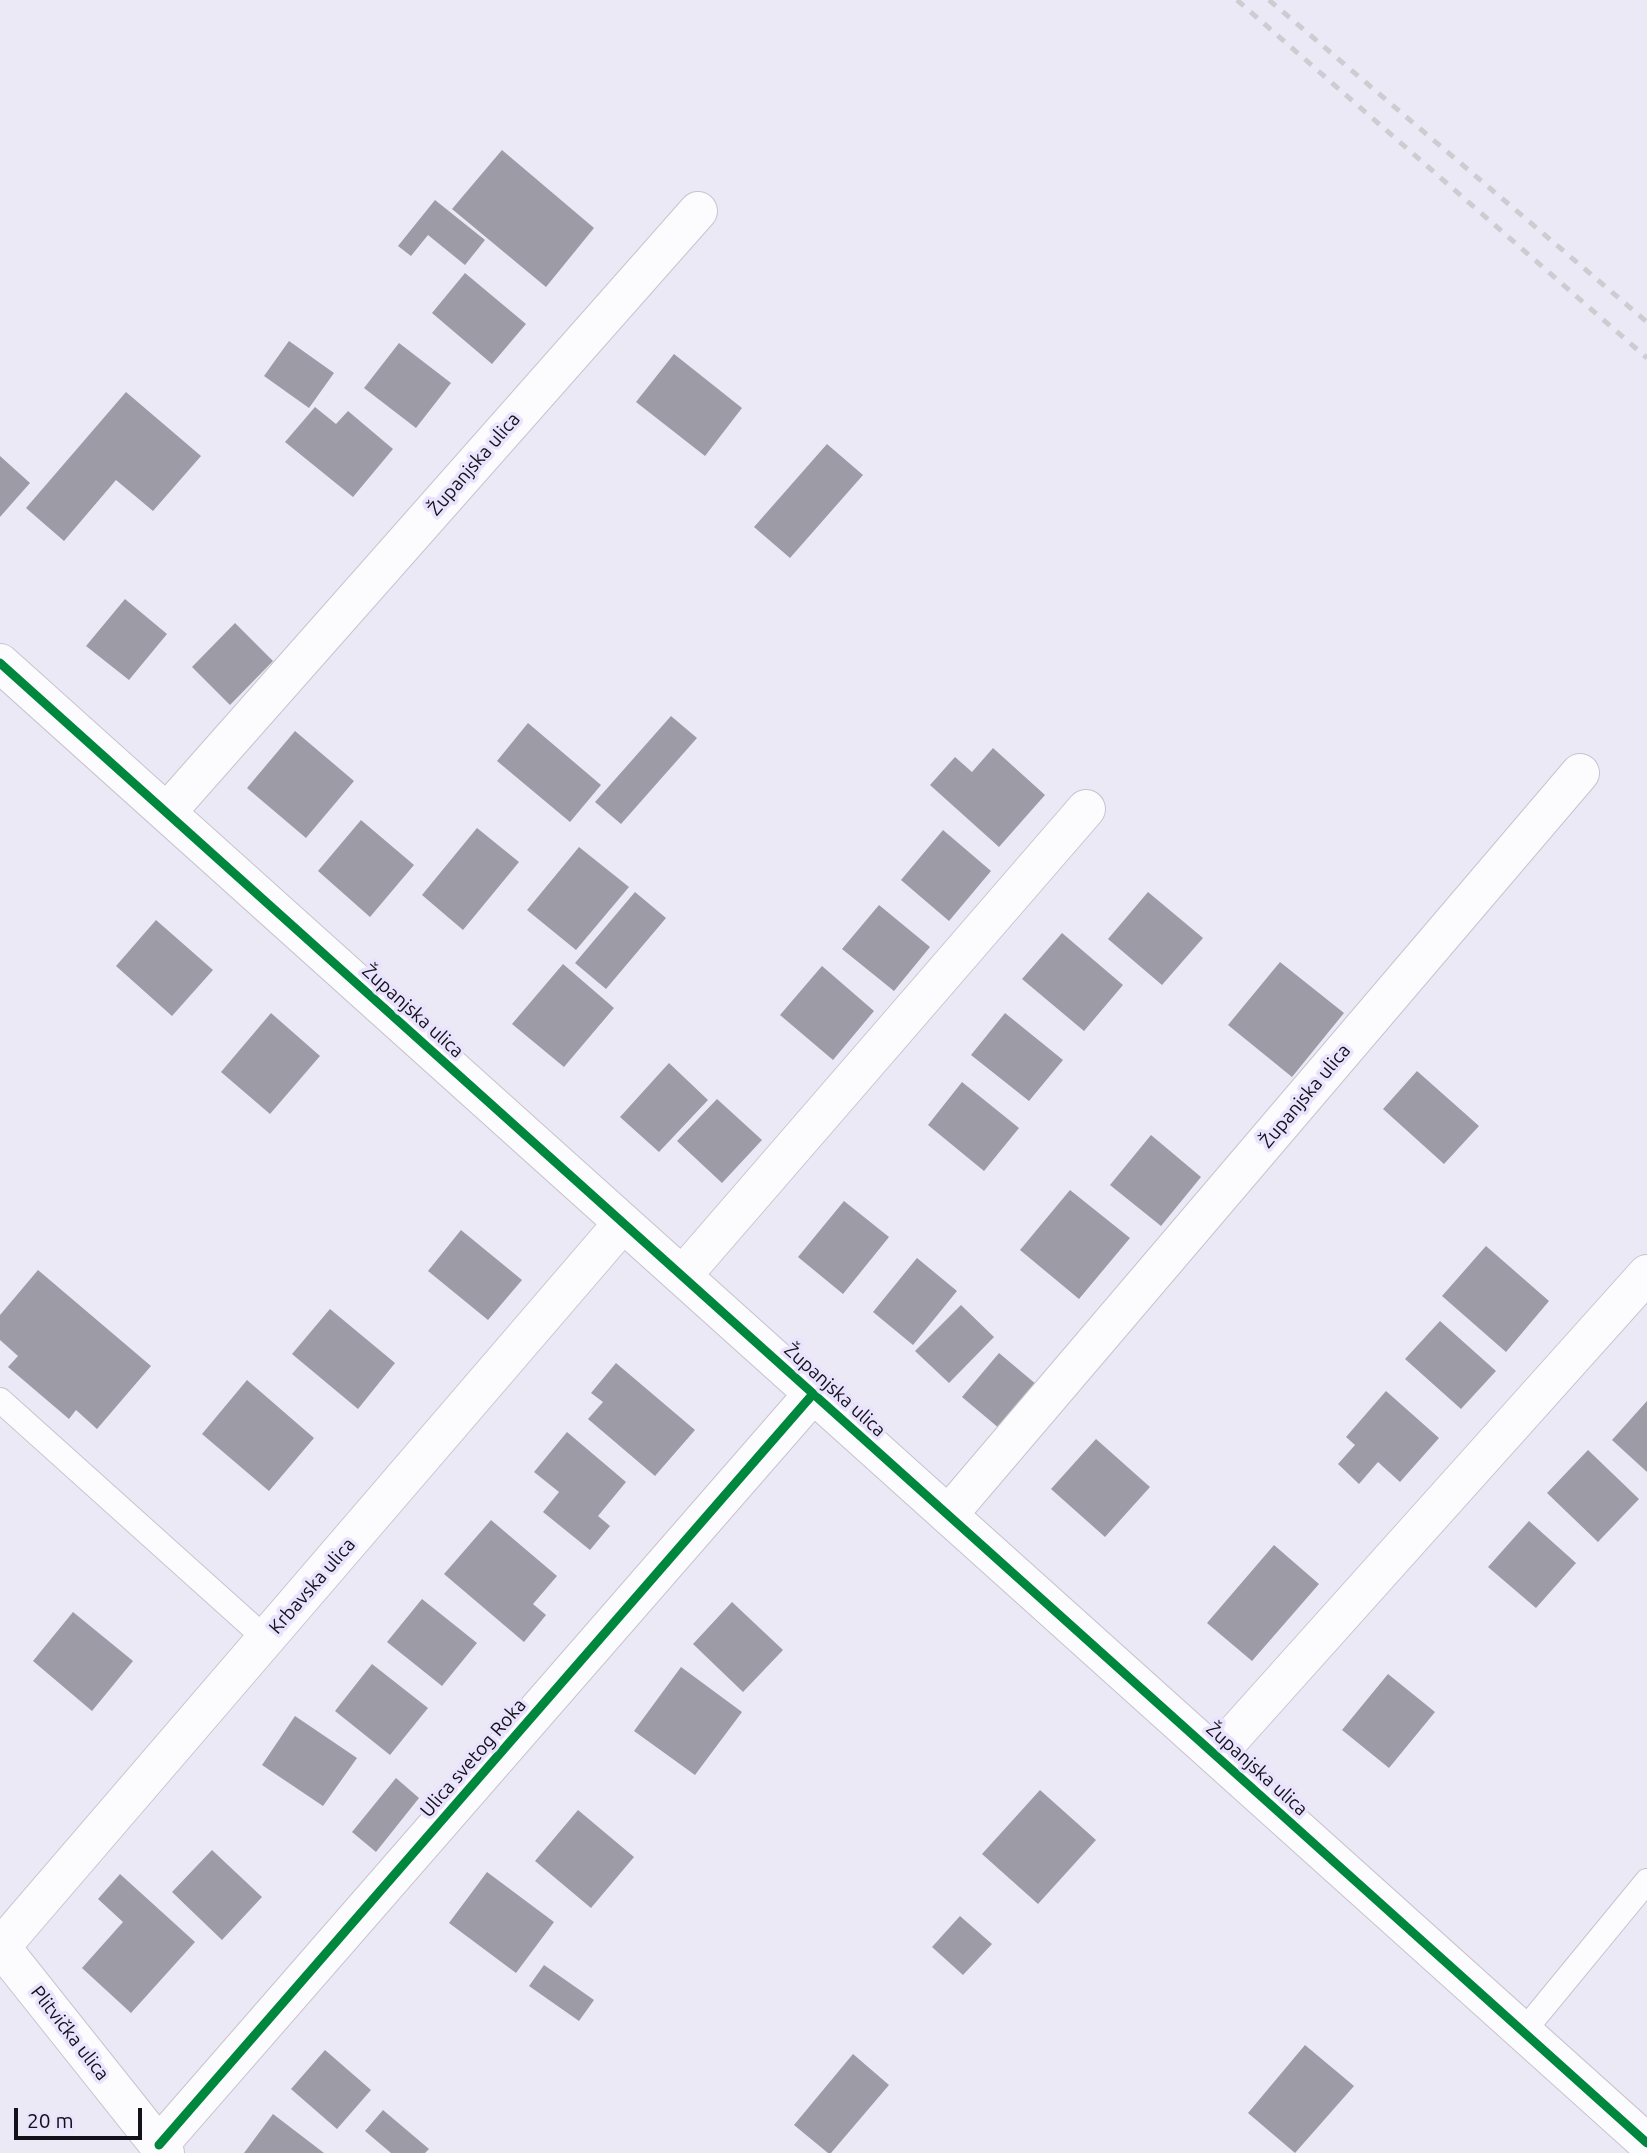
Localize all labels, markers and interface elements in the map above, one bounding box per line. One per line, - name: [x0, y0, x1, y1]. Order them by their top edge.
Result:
- street label: Županjska ulica: [423, 408, 525, 520]
- street label: Županjska ulica: [358, 959, 468, 1063]
- street label: Županjska ulica: [1255, 1039, 1355, 1153]
- street label: Županjska ulica: [780, 1338, 890, 1442]
- street label: Krbavska ulica: [264, 1533, 360, 1639]
- street label: Ulica svetog Roka: [415, 1694, 531, 1822]
- street label: Županjska ulica: [1202, 1717, 1312, 1821]
- street label: Plitvička ulica: [26, 1981, 114, 2085]
- scale bar: [18, 2094, 145, 2138]
- text: 20 m: [27, 2108, 74, 2132]

